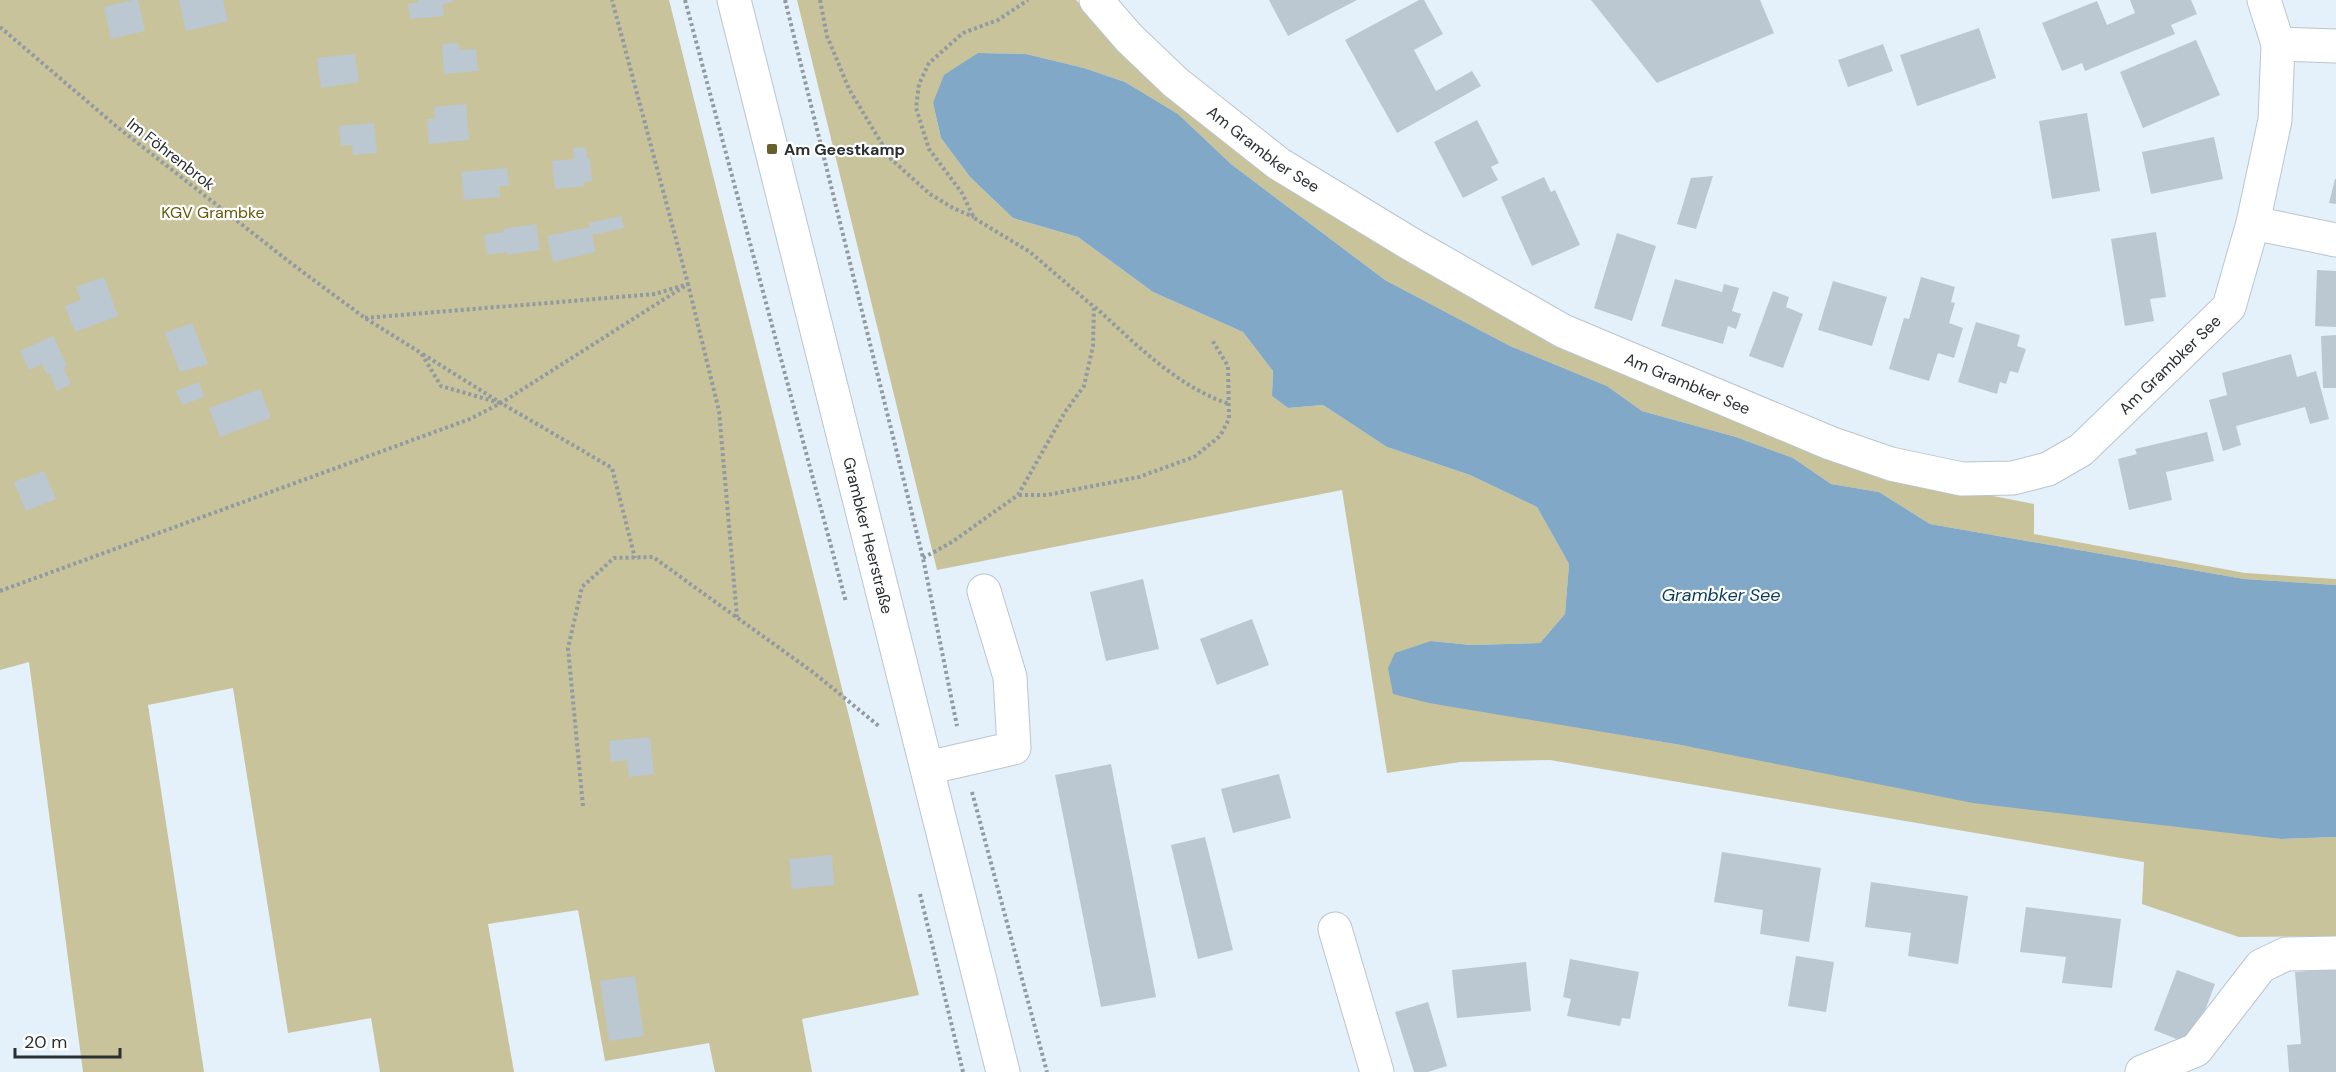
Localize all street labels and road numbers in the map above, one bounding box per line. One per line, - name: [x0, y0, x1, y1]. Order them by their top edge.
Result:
- street label: Am Grambker See: [1203, 101, 1324, 197]
- street label: Im Föhrenbrok: [123, 113, 219, 195]
- street label: Am Grambker See: [2114, 310, 2225, 419]
- street label: Am Grambker See: [1621, 348, 1754, 419]
- street label: Grambker Heerstraße: [839, 455, 898, 616]

